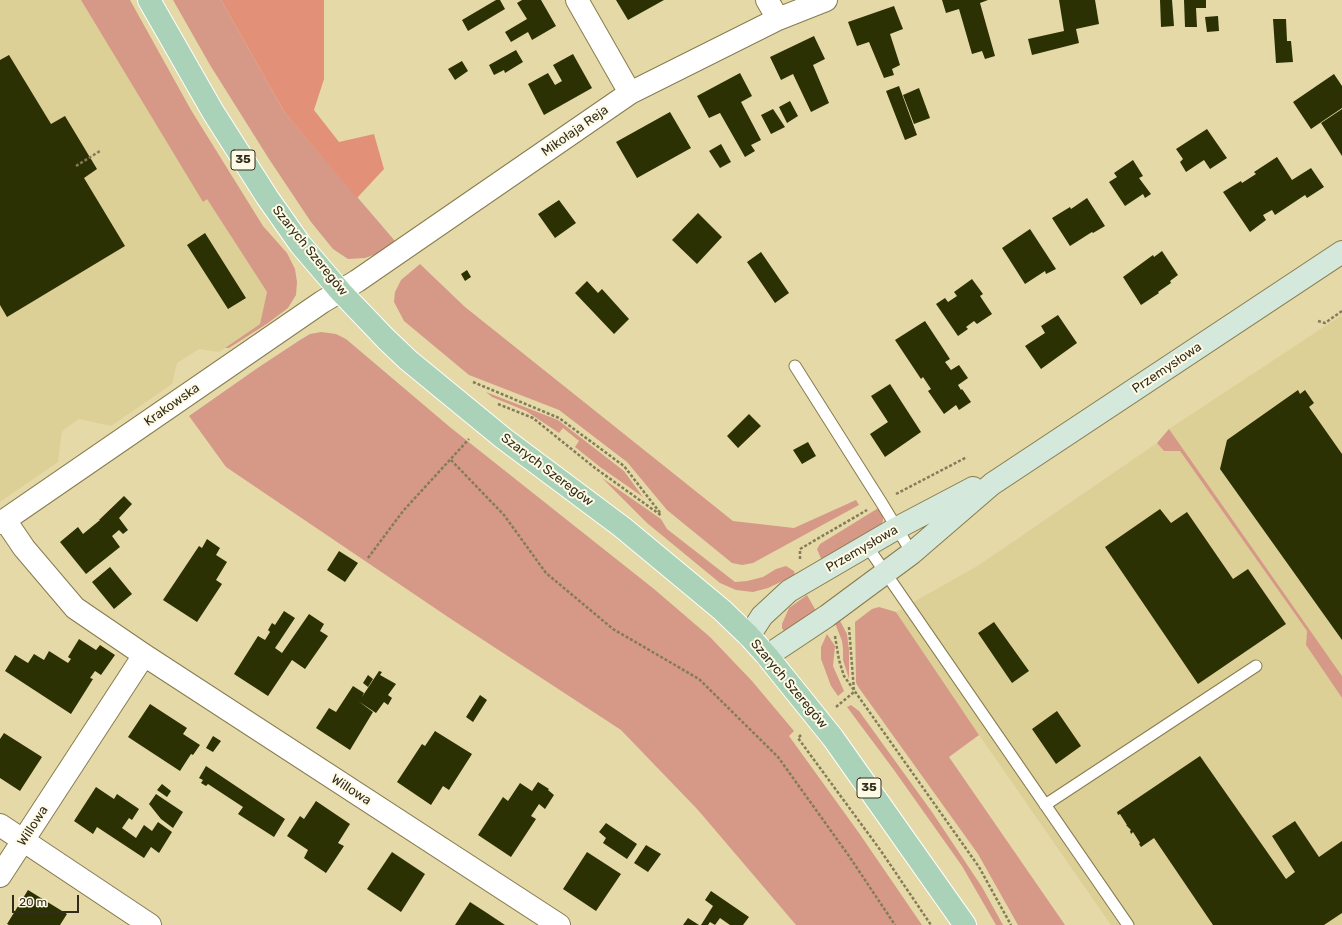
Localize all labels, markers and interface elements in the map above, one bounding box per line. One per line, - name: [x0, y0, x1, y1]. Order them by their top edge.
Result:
- street label: Mikołaja Reja: [539, 102, 611, 160]
- road number: 35: [231, 150, 255, 170]
- street label: Szarych Szeregów: [269, 203, 351, 299]
- street label: Przemysłowa: [1129, 339, 1205, 397]
- street label: Krakowska: [141, 380, 203, 430]
- street label: Szarych Szeregów: [498, 430, 596, 510]
- street label: Przemysłowa: [823, 522, 901, 576]
- street label: Szarych Szeregów: [747, 636, 831, 732]
- street label: Willowa: [328, 771, 374, 809]
- road number: 35: [857, 778, 881, 798]
- street label: Willowa: [14, 803, 52, 849]
- scale bar: [14, 887, 81, 913]
- text: 20 m: [19, 895, 47, 909]

